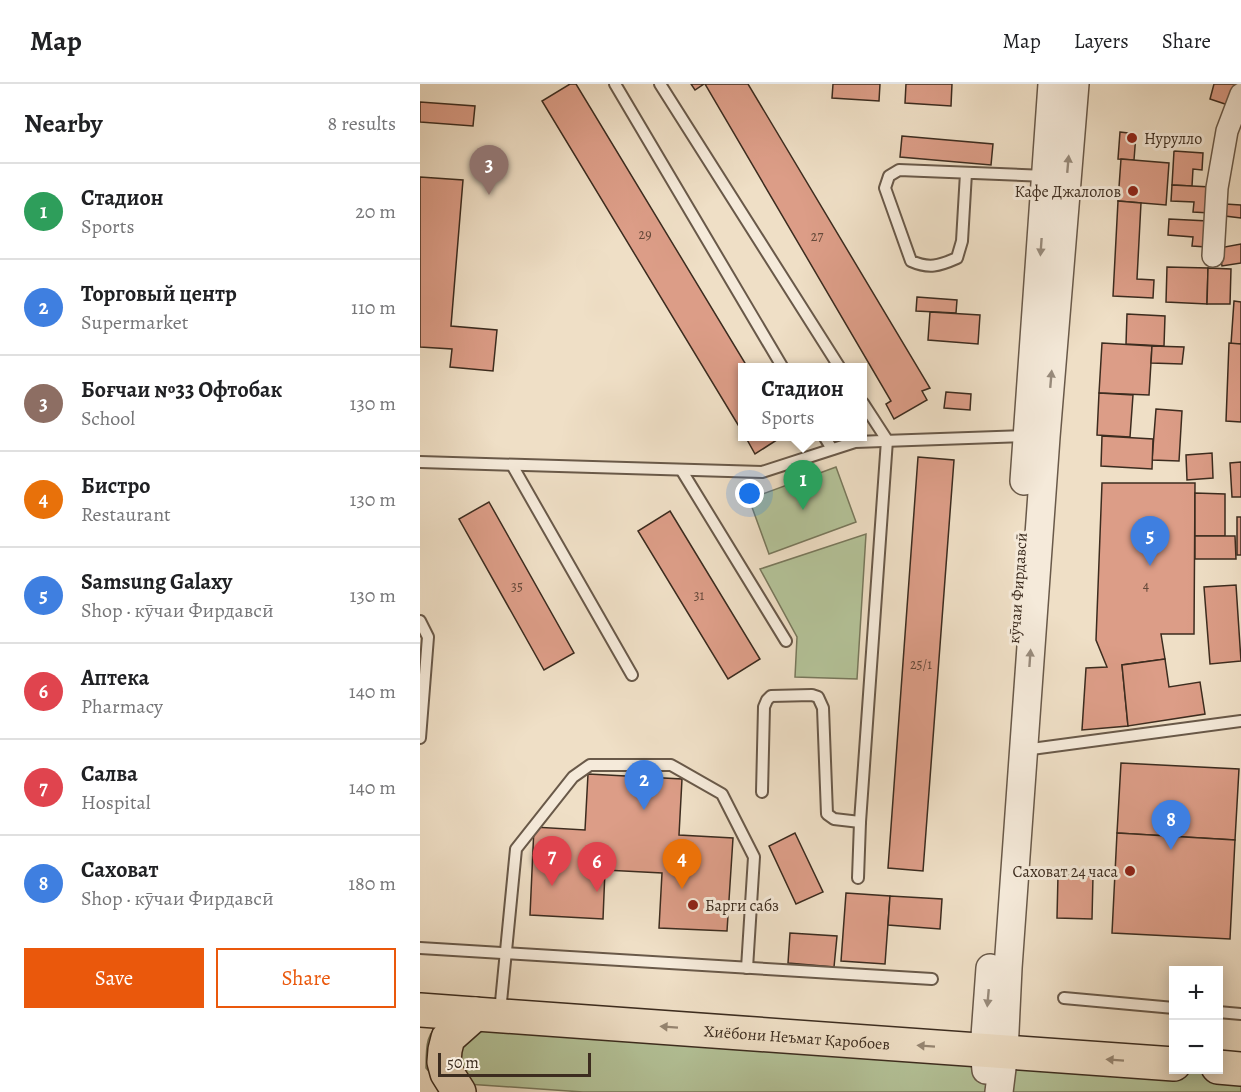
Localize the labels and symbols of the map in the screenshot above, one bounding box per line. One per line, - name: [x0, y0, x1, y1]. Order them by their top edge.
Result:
- place label: Нурулло: [1144, 128, 1202, 150]
- marker: Нурулло: [1125, 131, 1139, 145]
- pin: 3: [470, 146, 508, 195]
- one-way arrow: [1064, 154, 1073, 173]
- place label: Кафе Джалолов: [1014, 181, 1121, 203]
- marker: Кафе Джалолов: [1126, 184, 1140, 198]
- house number: 29: [638, 225, 652, 244]
- house number: 27: [811, 227, 823, 246]
- one-way arrow: [1036, 238, 1045, 257]
- one-way arrow: [1046, 370, 1056, 389]
- pin: 1: [784, 460, 823, 510]
- your location: [735, 479, 764, 508]
- pin: 5: [1130, 516, 1170, 566]
- street label: кӯчаи Фирдавсӣ: [1003, 532, 1033, 644]
- house number: 4: [1143, 576, 1149, 595]
- house number: 35: [511, 577, 523, 596]
- house number: 31: [694, 586, 705, 605]
- one-way arrow: [1025, 649, 1035, 668]
- house number: 25/1: [910, 655, 932, 674]
- pin: 2: [624, 760, 664, 810]
- pin: 8: [1152, 800, 1191, 850]
- pin: 7: [532, 836, 572, 886]
- pin: 4: [662, 840, 702, 889]
- pin: 6: [578, 842, 616, 892]
- place label: Саховат 24 часа: [1013, 861, 1119, 883]
- marker: Саховат 24 часа: [1123, 864, 1137, 878]
- place label: Барги сабз: [705, 895, 779, 917]
- marker: Барги сабз: [686, 898, 700, 912]
- one-way arrow: [983, 988, 993, 1007]
- street label: Хиёбони Неъмат Қаробоев: [703, 1020, 891, 1056]
- one-way arrow: [659, 1023, 678, 1032]
- one-way arrow: [916, 1041, 935, 1051]
- scale bar: [438, 1050, 591, 1078]
- one-way arrow: [1106, 1055, 1125, 1064]

